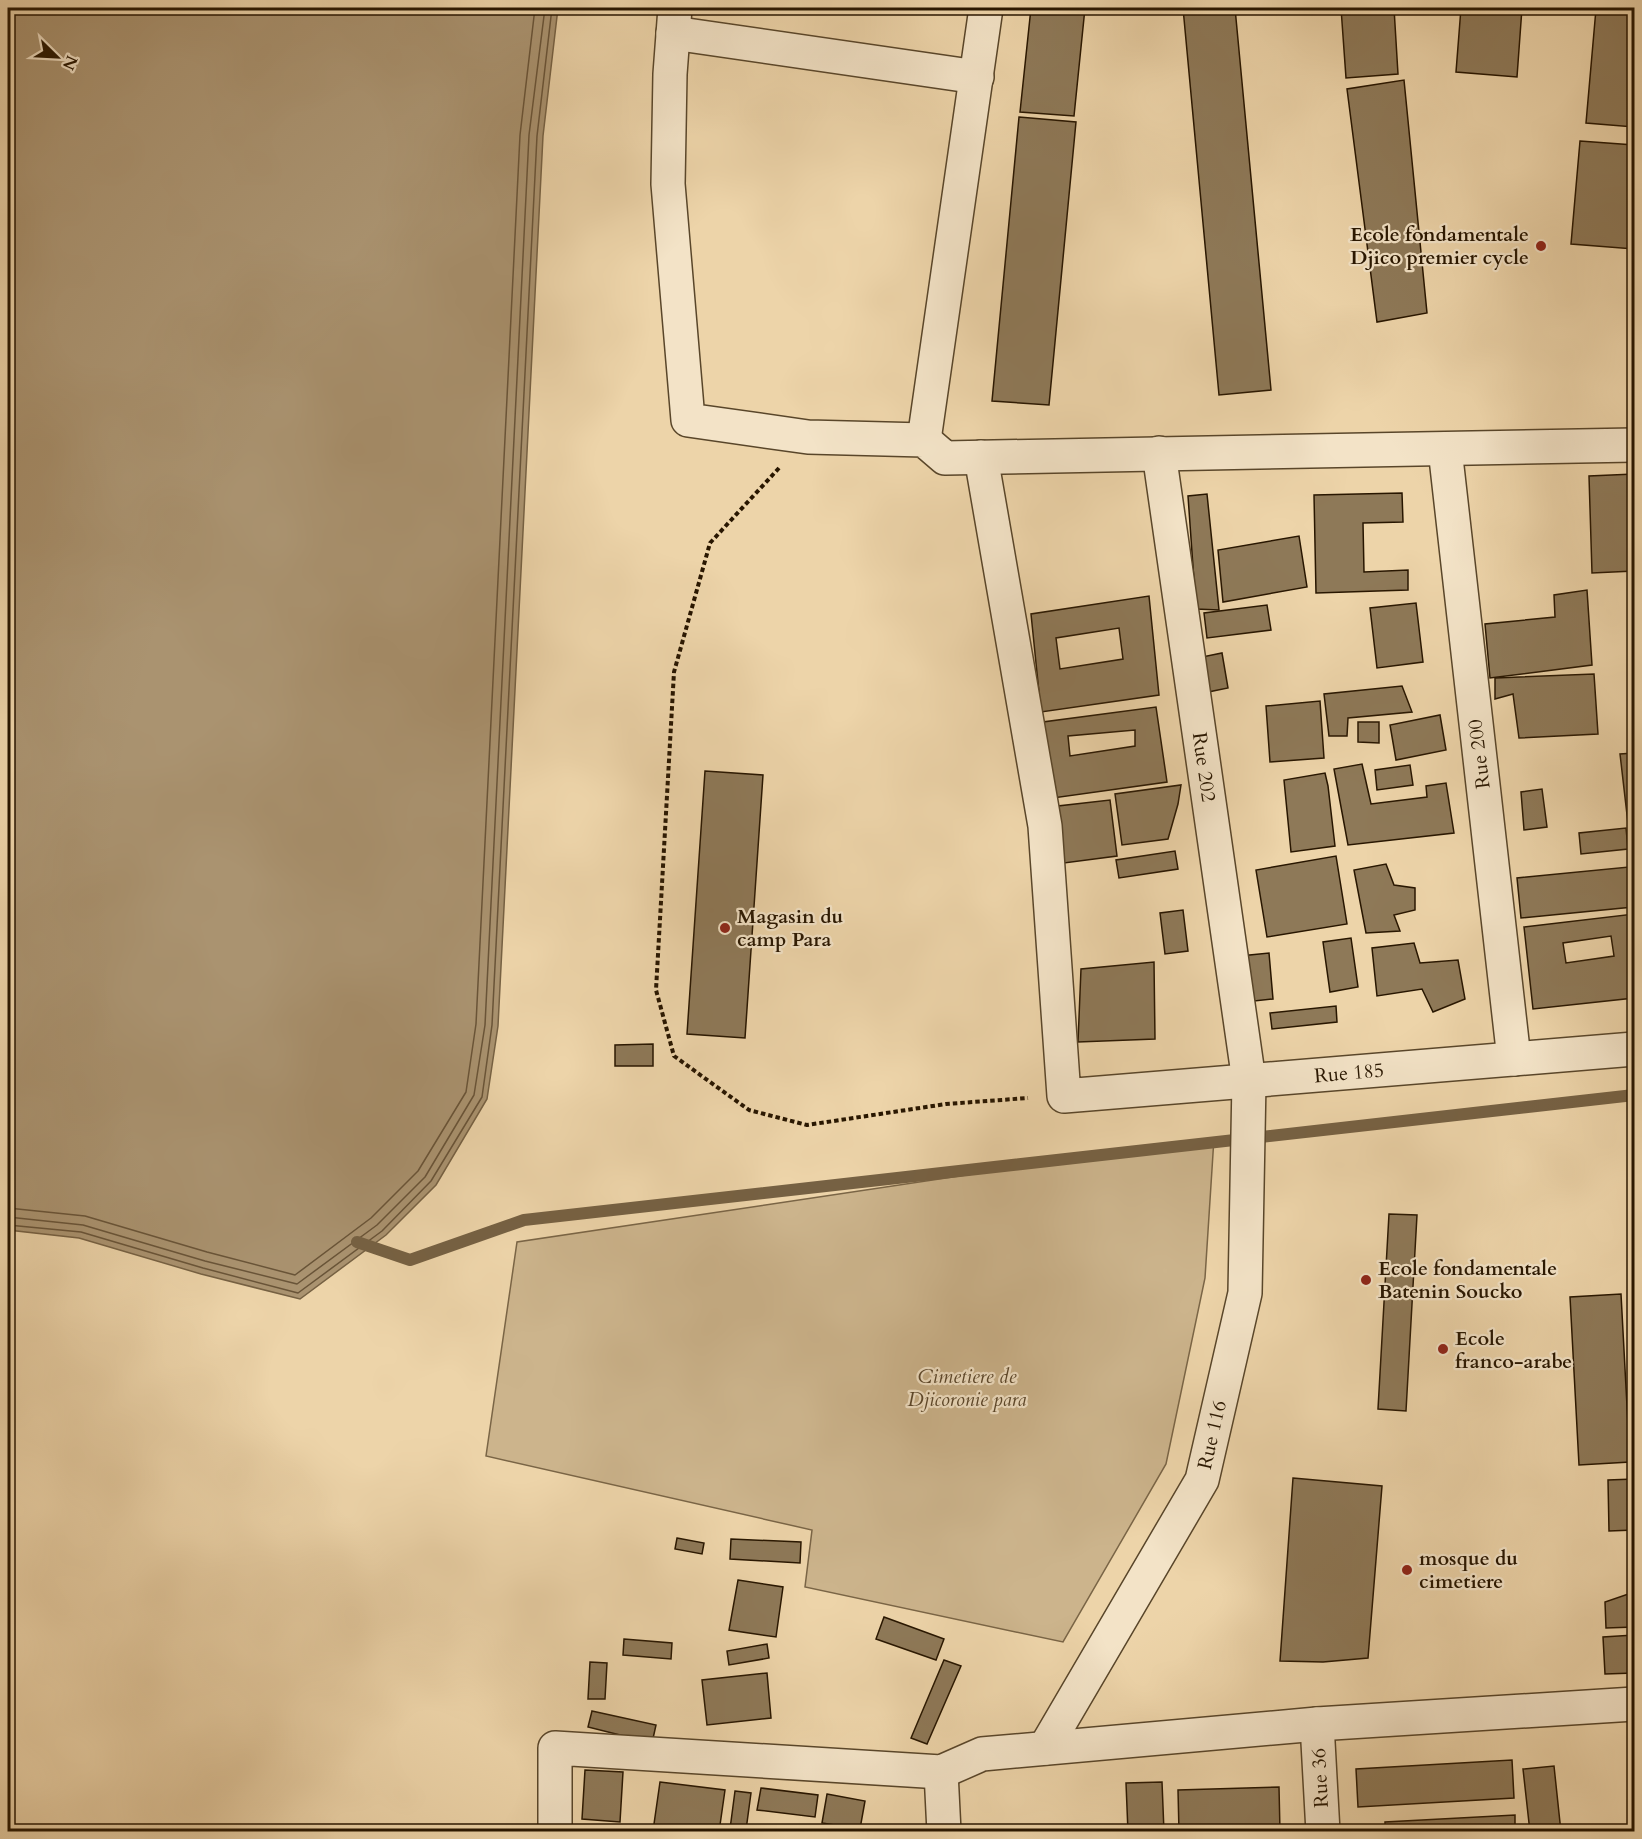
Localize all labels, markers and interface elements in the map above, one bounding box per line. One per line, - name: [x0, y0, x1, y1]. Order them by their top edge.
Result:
- north arrow: [27, 27, 87, 87]
- text: N: [57, 52, 83, 74]
- place label: Ecole fondamentale Djico premier cycle: [1350, 221, 1529, 271]
- marker: Ecole fondamentale Djico premier cycle: [1534, 239, 1548, 253]
- street label: Rue 200: [1461, 718, 1497, 790]
- street label: Rue 202: [1186, 730, 1222, 804]
- place label: Magasin du camp Para: [737, 903, 844, 953]
- marker: Magasin du camp Para: [718, 921, 732, 935]
- street label: Rue 185: [1313, 1056, 1385, 1090]
- place label: Ecole fondamentale Batenin Soucko: [1378, 1255, 1557, 1305]
- marker: Ecole fondamentale Batenin Soucko: [1359, 1273, 1373, 1287]
- place label: Ecole franco-arabe: [1455, 1325, 1572, 1375]
- marker: Ecole franco-arabe: [1436, 1342, 1450, 1356]
- park label: Cimetiere de Djicoronie para: [908, 1363, 1026, 1413]
- street label: Rue 116: [1191, 1398, 1233, 1472]
- place label: mosque du cimetiere: [1419, 1545, 1518, 1595]
- marker: mosque du cimetiere: [1400, 1563, 1414, 1577]
- street label: Rue 36: [1305, 1747, 1335, 1809]

